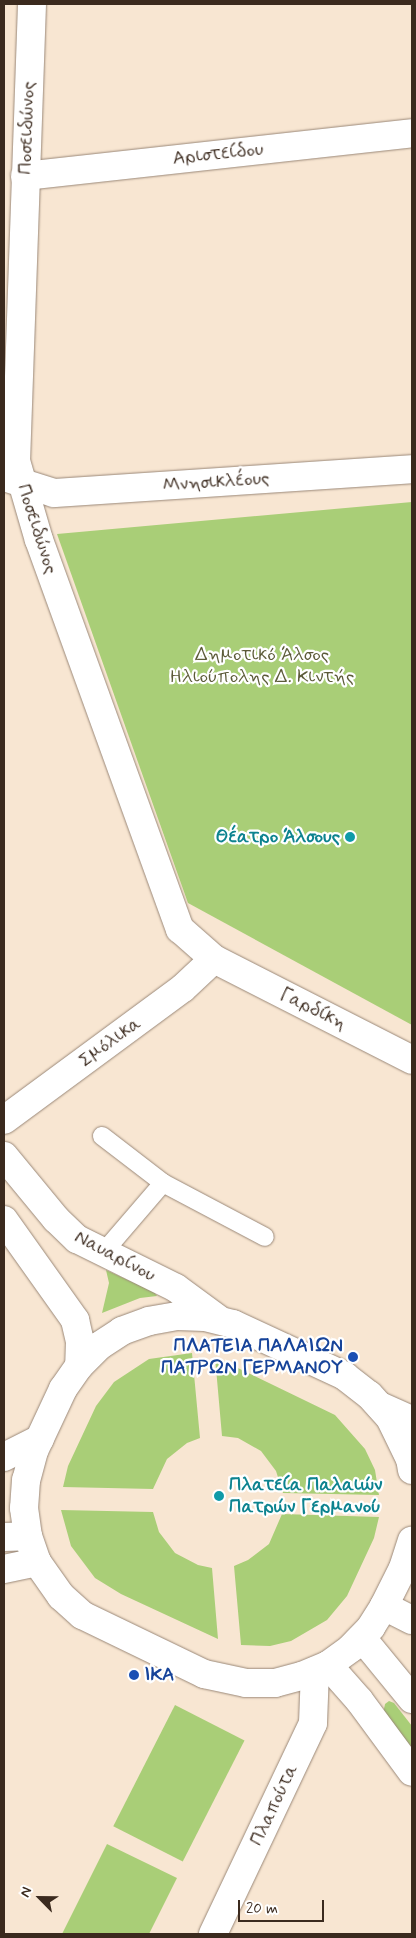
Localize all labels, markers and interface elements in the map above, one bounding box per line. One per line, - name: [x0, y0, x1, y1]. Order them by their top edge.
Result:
- street label: Ποσειδώνος: [14, 81, 40, 175]
- street label: Αριστείδου: [172, 138, 264, 170]
- street label: Μνησικλέους: [162, 467, 270, 497]
- street label: Ποσειδώνος: [12, 481, 62, 577]
- park label: Δημοτικό Άλσος Ηλιούπολης Δ. Κιντής: [170, 644, 354, 688]
- place label: Θέατρο Άλσους: [215, 826, 340, 848]
- marker: Θέατρο Άλσους: [344, 831, 356, 843]
- street label: Γαρδίκη: [276, 983, 350, 1035]
- street label: Σμόλικα: [75, 1012, 145, 1072]
- street label: Ναυαρίνου: [71, 1225, 159, 1287]
- place label: ΠΛΑΤΕΙΑ ΠΑΛΑΙΩΝ ΠΑΤΡΩΝ ΓΕΡΜΑΝΟΥ: [161, 1335, 343, 1379]
- marker: ΠΛΑΤΕΙΑ ΠΑΛΑΙΩΝ ΠΑΤΡΩΝ ΓΕΡΜΑΝΟΥ: [347, 1351, 359, 1363]
- place label: Πλατεία Παλαιών Πατρών Γερμανού: [229, 1474, 382, 1518]
- marker: Πλατεία Παλαιών Πατρών Γερμανού: [213, 1490, 225, 1502]
- place label: ΙΚΑ: [144, 1664, 174, 1686]
- marker: ΙΚΑ: [128, 1669, 140, 1681]
- street label: Πλαπούτα: [245, 1761, 303, 1849]
- north arrow: [15, 1873, 65, 1923]
- text: N: [16, 1884, 36, 1900]
- scale bar: [241, 1890, 327, 1922]
- text: 20 m: [246, 1899, 278, 1919]

